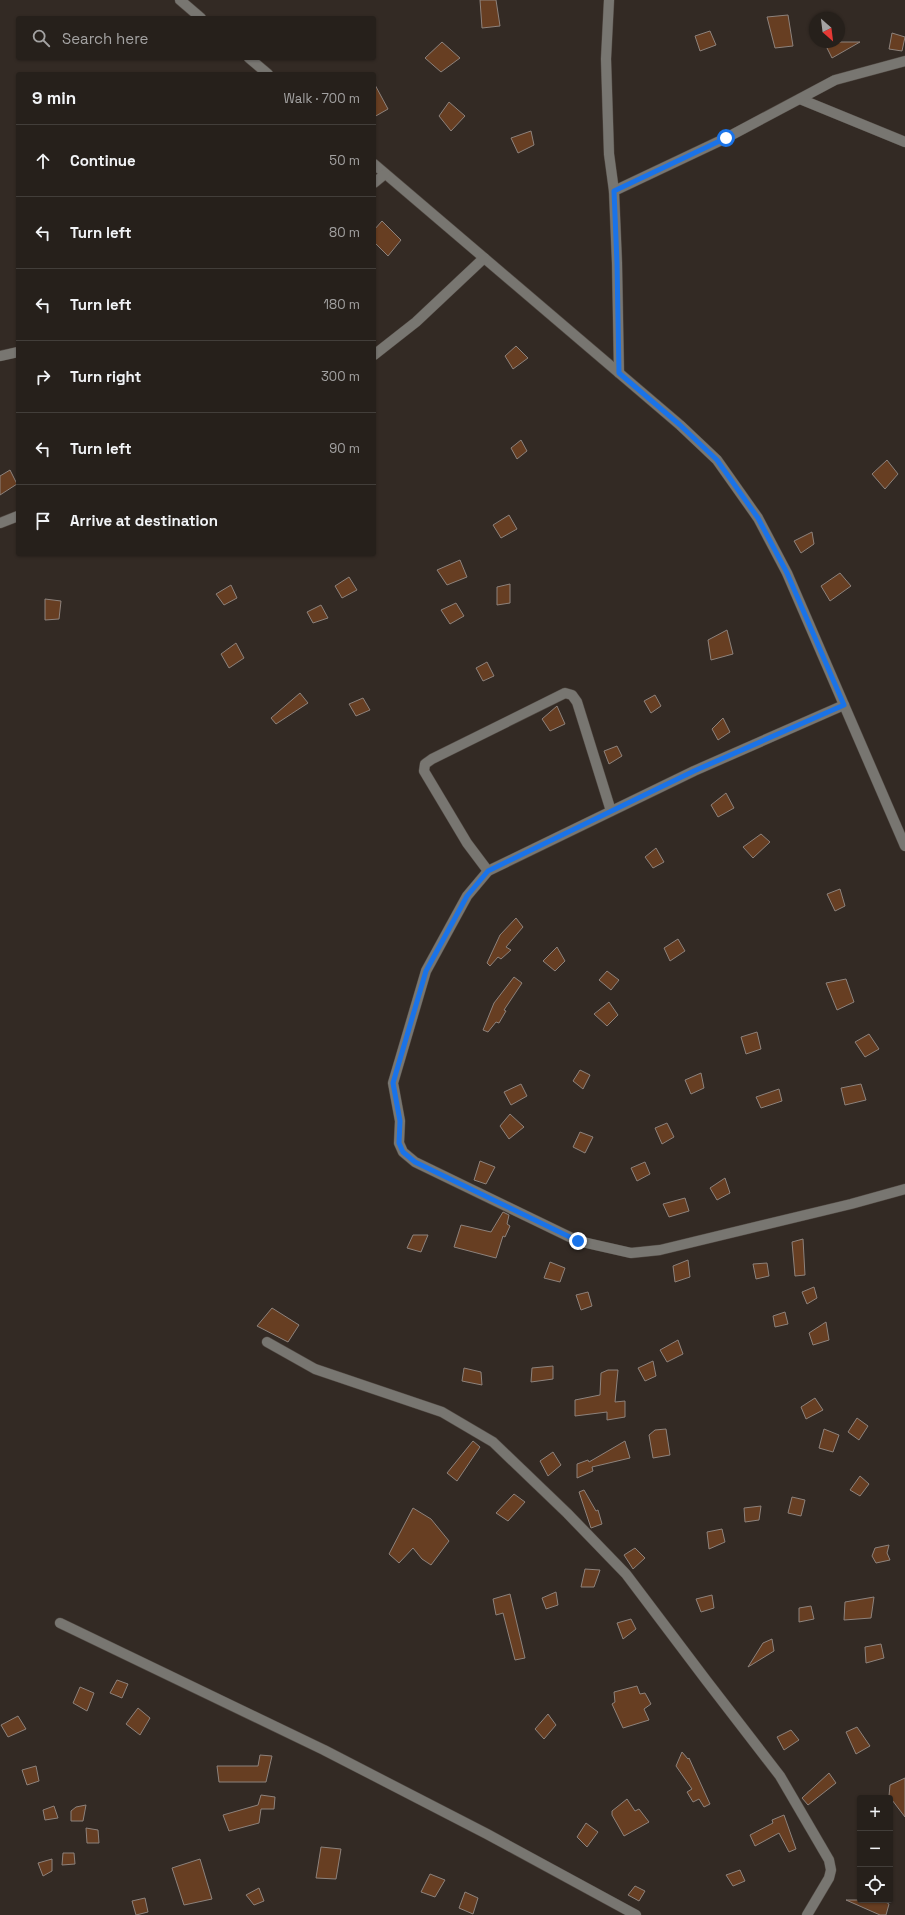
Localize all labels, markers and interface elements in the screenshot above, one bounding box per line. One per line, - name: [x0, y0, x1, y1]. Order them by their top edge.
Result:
- north arrow: [809, 12, 845, 48]
- search box: [16, 16, 376, 60]
- icon: search: [30, 27, 52, 49]
- text: Search here: [62, 29, 148, 48]
- text: 9 min: [32, 87, 76, 109]
- text: Walk · 700 m: [284, 90, 360, 107]
- route start: [717, 129, 735, 147]
- icon: ahead: [32, 150, 54, 172]
- text: Continue: [70, 151, 136, 170]
- text: 50 m: [329, 152, 360, 169]
- icon: left: [32, 222, 54, 244]
- text: Turn left: [70, 223, 132, 242]
- text: 80 m: [329, 224, 360, 241]
- icon: left: [32, 294, 54, 316]
- text: Turn left: [70, 295, 132, 314]
- text: 180 m: [324, 296, 360, 313]
- icon: right: [32, 366, 54, 388]
- text: Turn right: [70, 367, 141, 386]
- text: 300 m: [321, 368, 360, 385]
- icon: left: [32, 438, 54, 460]
- text: Turn left: [70, 439, 132, 458]
- text: 90 m: [329, 440, 360, 457]
- icon: arrive: [32, 510, 54, 532]
- text: Arrive at destination: [70, 511, 218, 530]
- route end: [569, 1232, 587, 1250]
- map controls: [857, 1795, 893, 1903]
- button: +: [857, 1795, 893, 1831]
- button: −: [857, 1831, 893, 1867]
- button: locate: [857, 1867, 893, 1903]

